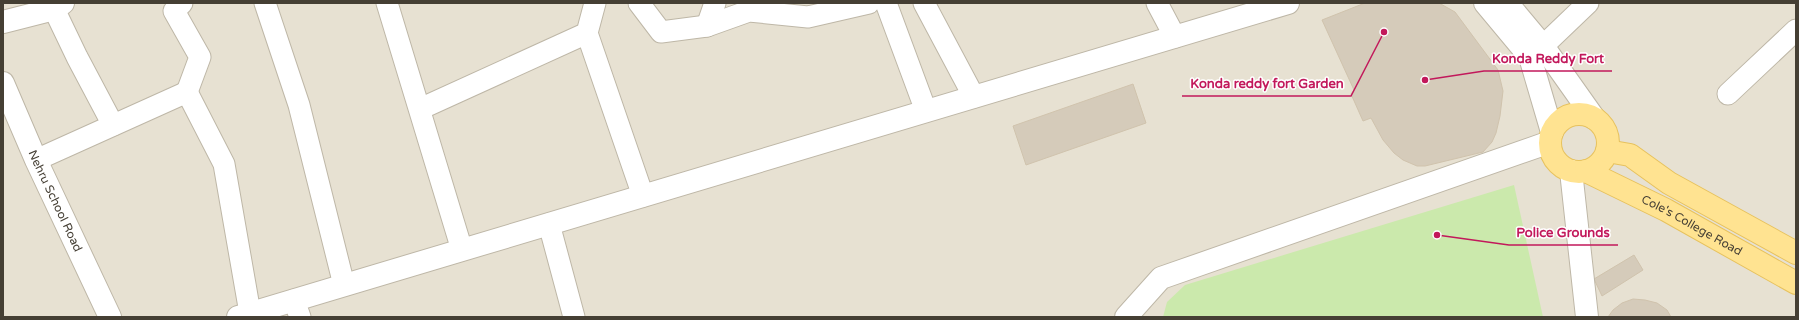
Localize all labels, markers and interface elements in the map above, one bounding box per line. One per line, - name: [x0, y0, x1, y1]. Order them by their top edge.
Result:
- callout: Konda Reddy Fort: [1484, 46, 1612, 71]
- text: Konda Reddy Fort: [1492, 51, 1604, 67]
- callout: Konda reddy fort Garden: [1182, 71, 1351, 96]
- text: Konda reddy fort Garden: [1190, 76, 1344, 92]
- street label: Nehru School Road: [26, 148, 85, 254]
- street label: Cole's College Road: [1639, 192, 1745, 258]
- callout: Police Grounds: [1509, 220, 1618, 245]
- text: Police Grounds: [1516, 225, 1610, 241]

